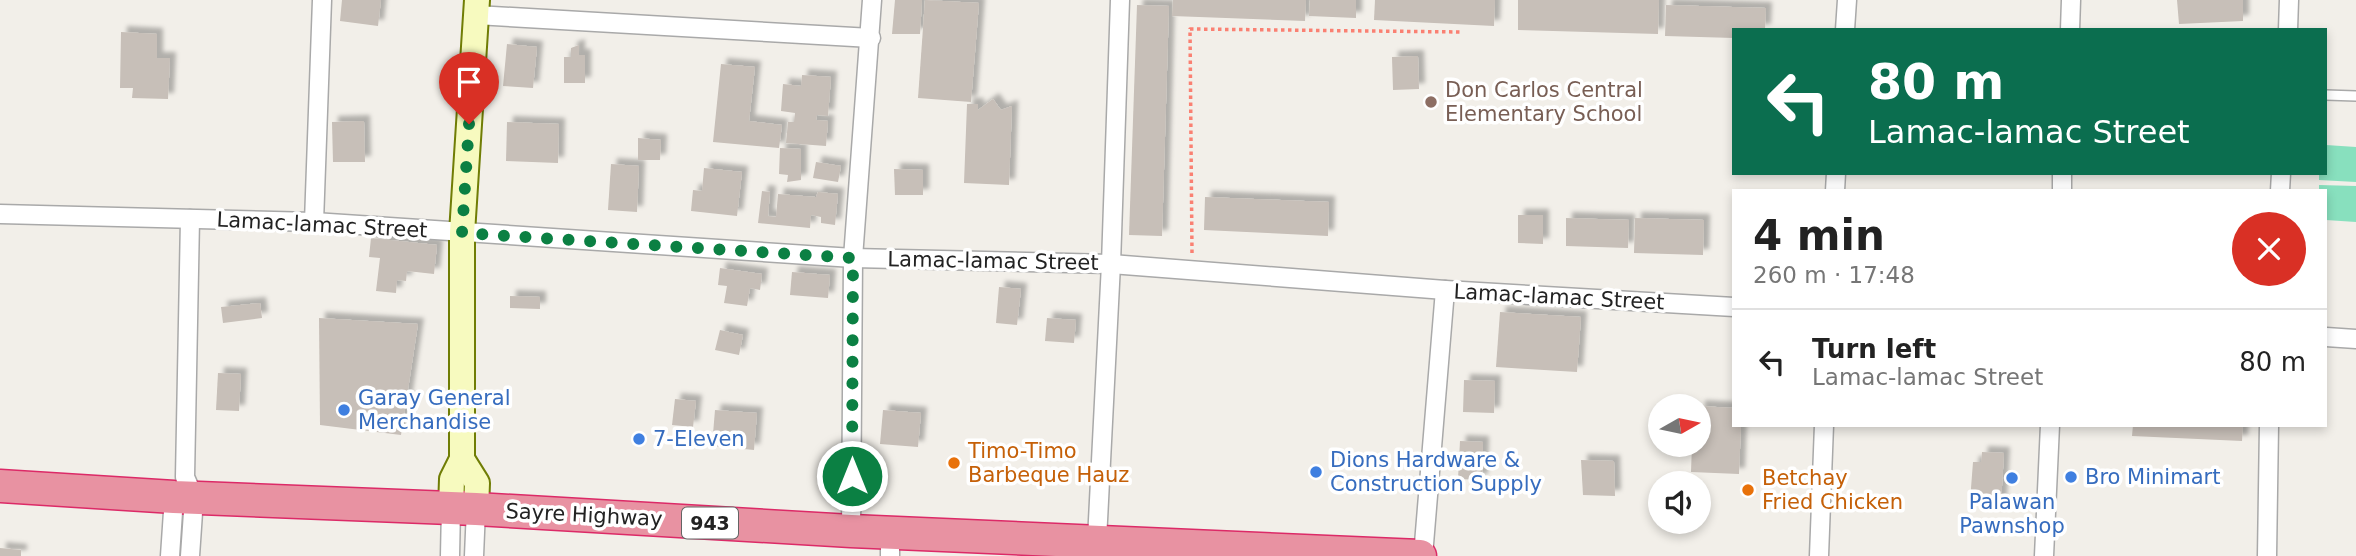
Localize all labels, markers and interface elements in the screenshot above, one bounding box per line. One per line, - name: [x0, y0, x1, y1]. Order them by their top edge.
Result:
- pin: [439, 52, 499, 124]
- text: 80 m: [1868, 54, 2004, 111]
- icon: left: [1753, 56, 1844, 147]
- icon: arrive: [450, 63, 488, 101]
- place label: Don Carlos Central Elementary School: [1445, 78, 1643, 126]
- marker: Don Carlos Central Elementary School: [1423, 94, 1439, 110]
- text: Lamac-lamac Street: [1868, 113, 2190, 151]
- street label: Lamac-lamac Street: [216, 207, 428, 243]
- text: 4 min: [1753, 211, 1885, 260]
- button: close: [2232, 212, 2306, 286]
- street label: Lamac-lamac Street: [887, 247, 1099, 275]
- text: 260 m · 17:48: [1753, 262, 1915, 288]
- street label: Lamac-lamac Street: [1453, 279, 1665, 315]
- text: Turn left: [1812, 334, 1936, 364]
- icon: left: [1753, 343, 1791, 381]
- text: 80 m: [2239, 347, 2306, 377]
- text: Lamac-lamac Street: [1812, 364, 2043, 390]
- place label: Garay General Merchandise: [358, 386, 511, 434]
- north arrow: [1648, 394, 1712, 457]
- map controls: [1648, 394, 1711, 534]
- marker: Garay General Merchandise: [336, 402, 352, 418]
- place label: 7-Eleven: [653, 427, 745, 451]
- marker: 7-Eleven: [631, 431, 647, 447]
- position arrow: [815, 439, 889, 513]
- place label: Timo-Timo Barbeque Hauz: [967, 439, 1129, 487]
- place label: Dions Hardware & Construction Supply: [1330, 448, 1542, 496]
- marker: Timo-Timo Barbeque Hauz: [946, 455, 962, 471]
- marker: Dions Hardware & Construction Supply: [1308, 464, 1324, 480]
- place label: Bro Minimart: [2085, 465, 2220, 489]
- place label: Betchay Fried Chicken: [1762, 466, 1903, 514]
- marker: Bro Minimart: [2063, 469, 2079, 485]
- marker: Palawan Pawnshop: [2004, 470, 2020, 486]
- button: sound: [1648, 471, 1711, 534]
- marker: Betchay Fried Chicken: [1740, 482, 1756, 498]
- place label: Palawan Pawnshop: [1959, 490, 2065, 538]
- street label: Sayre Highway: [505, 499, 663, 531]
- road number: 943: [682, 508, 738, 538]

